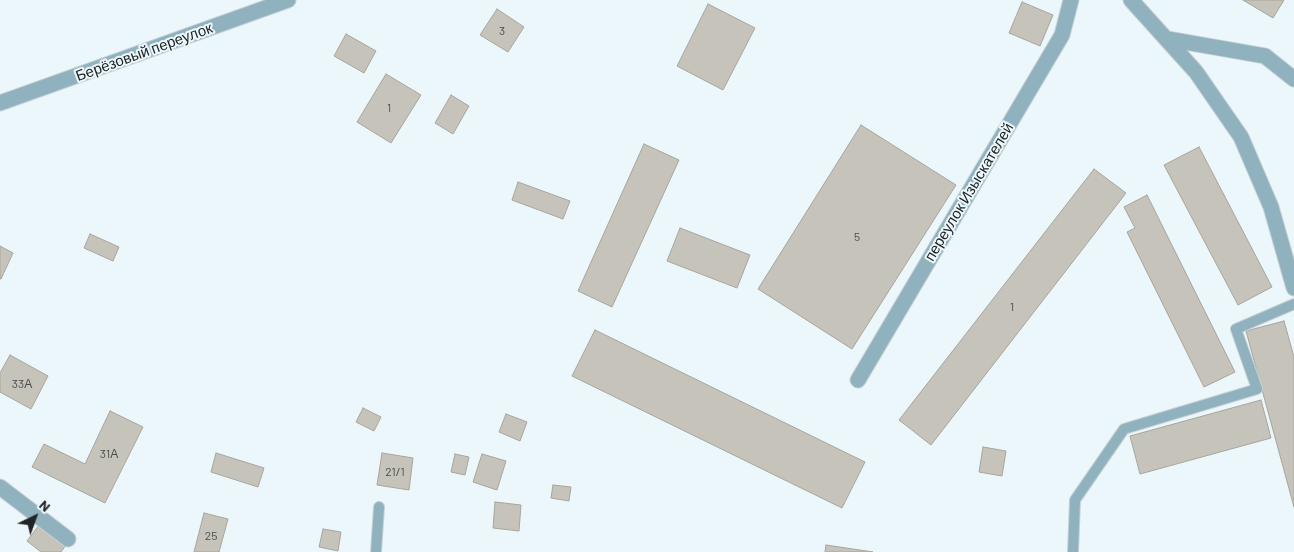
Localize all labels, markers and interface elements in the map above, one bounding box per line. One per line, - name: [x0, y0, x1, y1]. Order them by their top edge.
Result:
- street label: Берёзовый переулок: [73, 19, 215, 85]
- house number: 3: [499, 24, 505, 38]
- house number: 1: [387, 101, 391, 115]
- street label: переулок Изыскателей: [921, 120, 1017, 264]
- house number: 5: [854, 230, 860, 244]
- house number: 1: [1010, 300, 1014, 314]
- house number: 33А: [12, 377, 32, 391]
- house number: 31А: [100, 447, 118, 461]
- house number: 21/1: [385, 465, 405, 479]
- north arrow: [10, 492, 60, 542]
- text: N: [36, 496, 55, 515]
- house number: 25: [205, 529, 217, 543]

